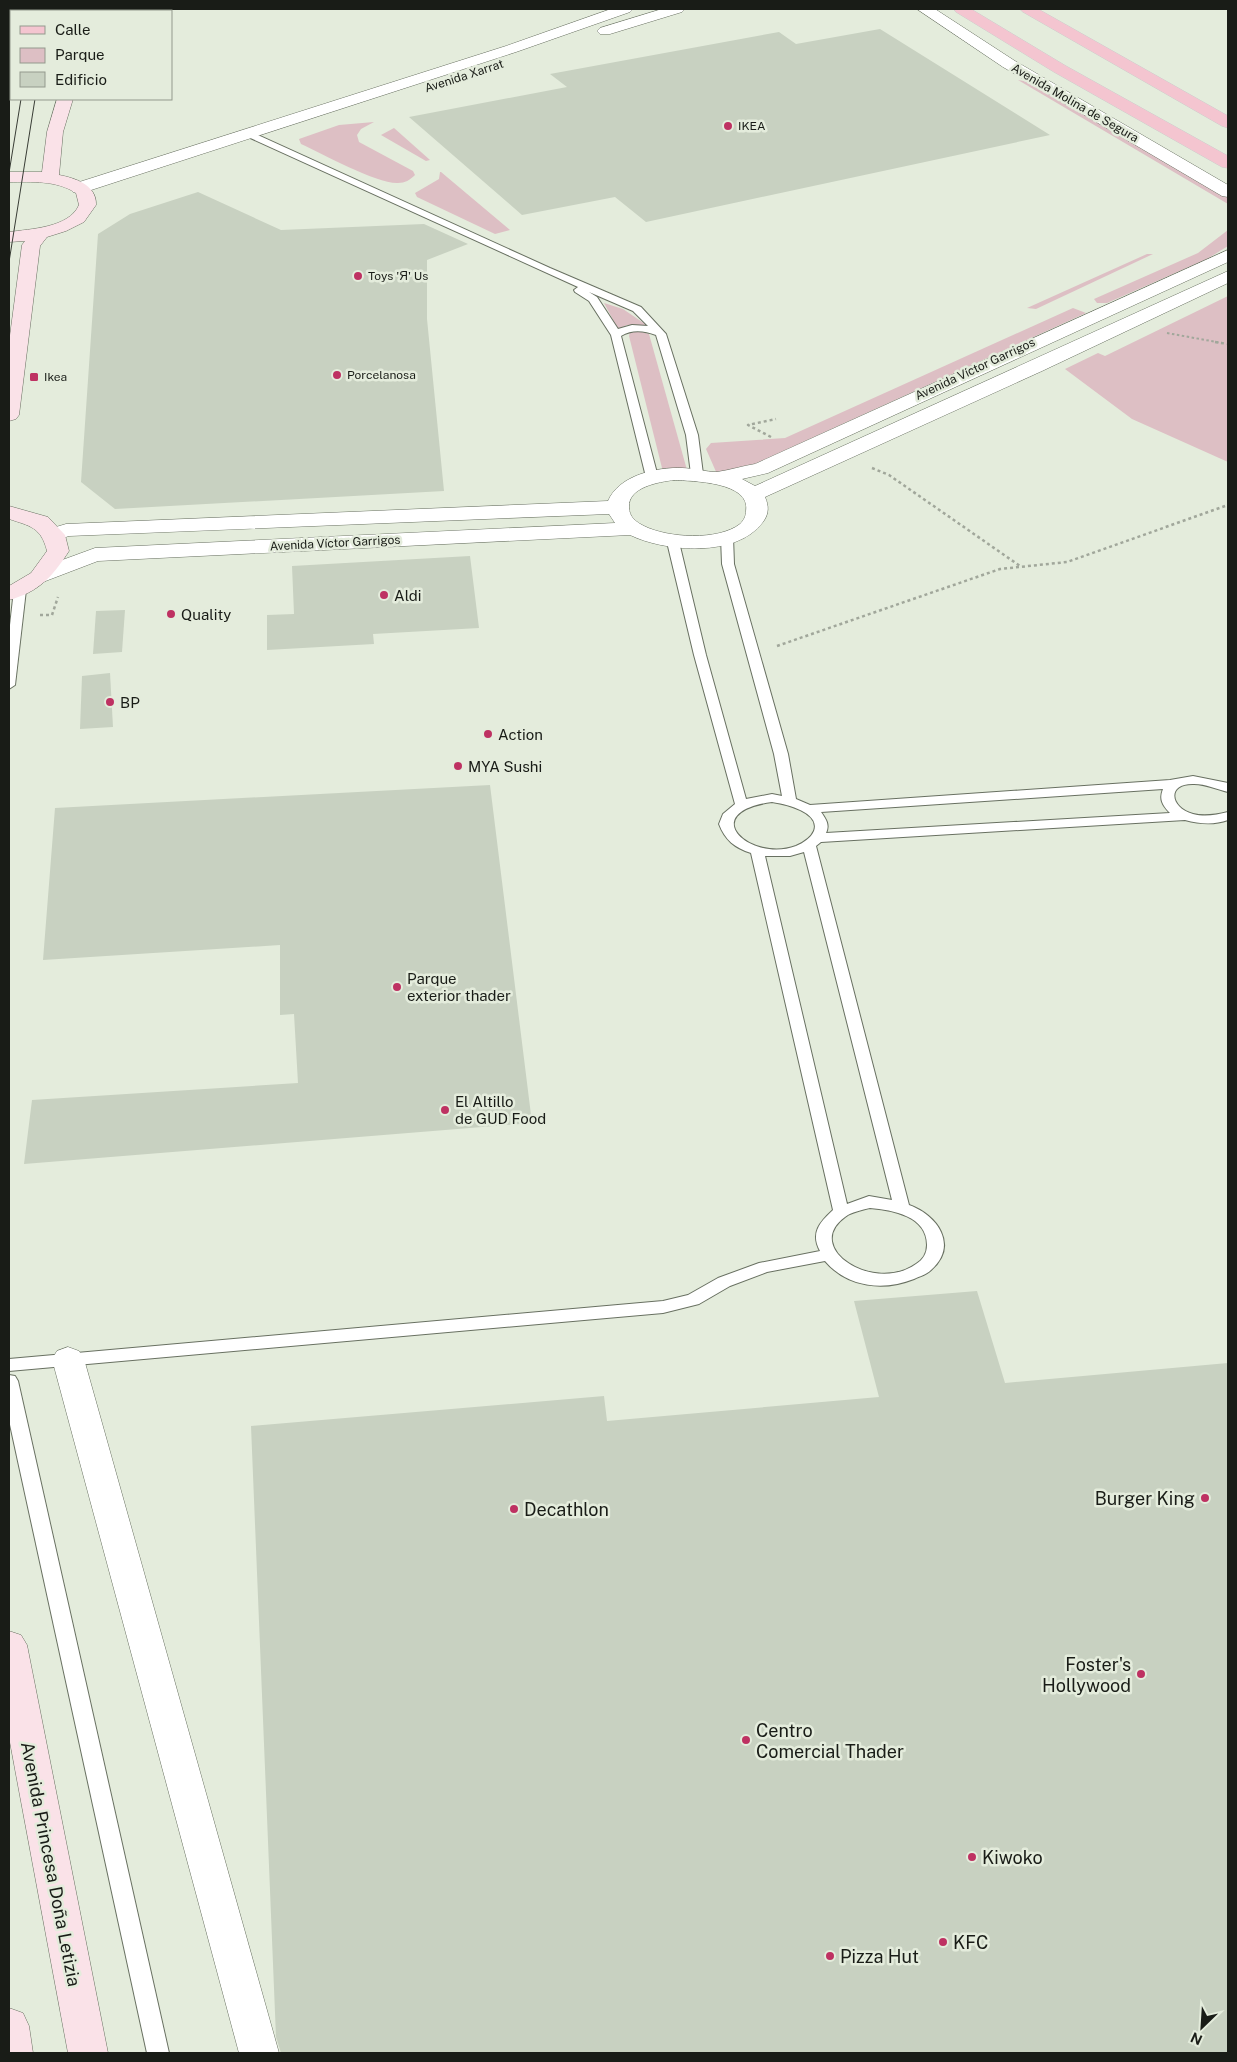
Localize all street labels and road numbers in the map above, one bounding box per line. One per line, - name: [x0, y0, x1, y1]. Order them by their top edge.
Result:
- street label: Avenida Xarrat: [423, 57, 506, 95]
- street label: Avenida Molina de Segura: [1009, 61, 1141, 145]
- street label: Avenida Víctor Garrigos: [913, 335, 1037, 403]
- street label: Avenida Víctor Garrigos: [269, 533, 401, 553]
- street label: Avenida Princesa Doña Letizia: [17, 1740, 85, 1988]

